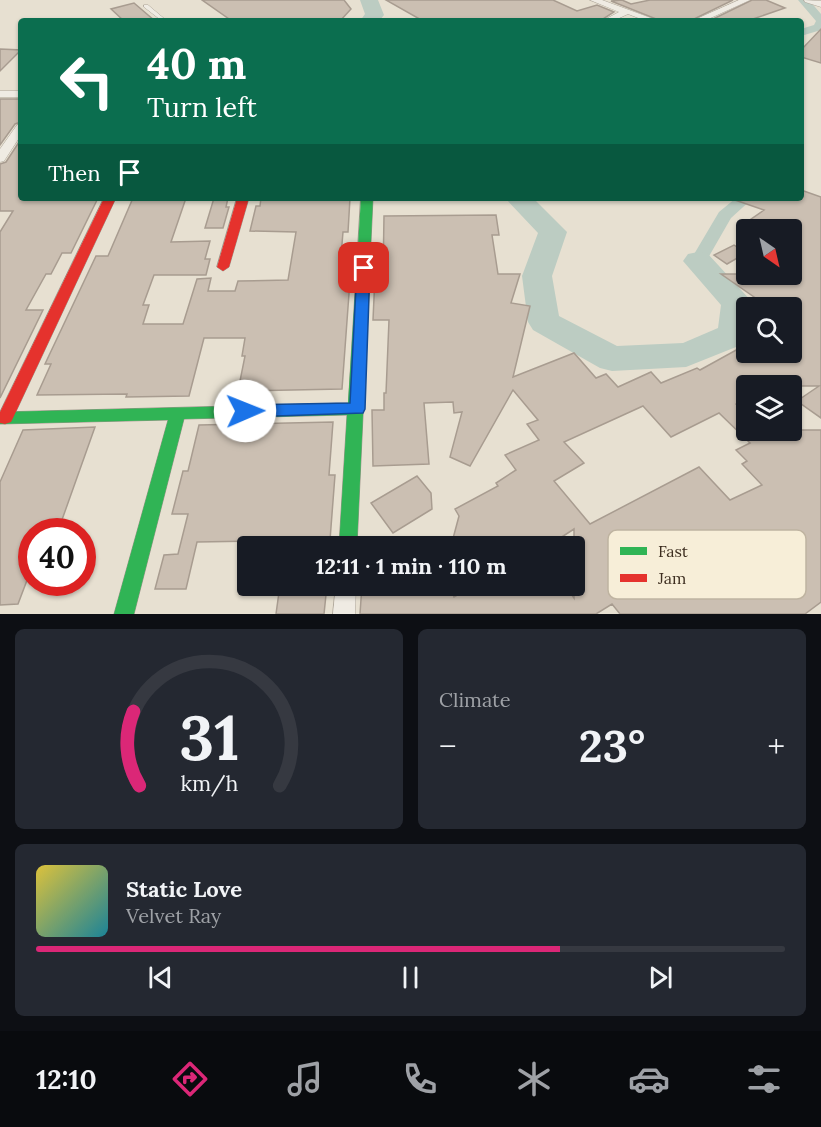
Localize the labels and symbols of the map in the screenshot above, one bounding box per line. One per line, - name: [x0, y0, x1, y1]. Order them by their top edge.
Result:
- north arrow: [736, 219, 802, 285]
- pin: [338, 242, 389, 293]
- position arrow: [213, 379, 277, 443]
- speed limit sign: 40: [18, 518, 96, 596]
- legend: [608, 530, 806, 599]
- text: Fast: [658, 541, 689, 561]
- text: Jam: [657, 568, 686, 588]

